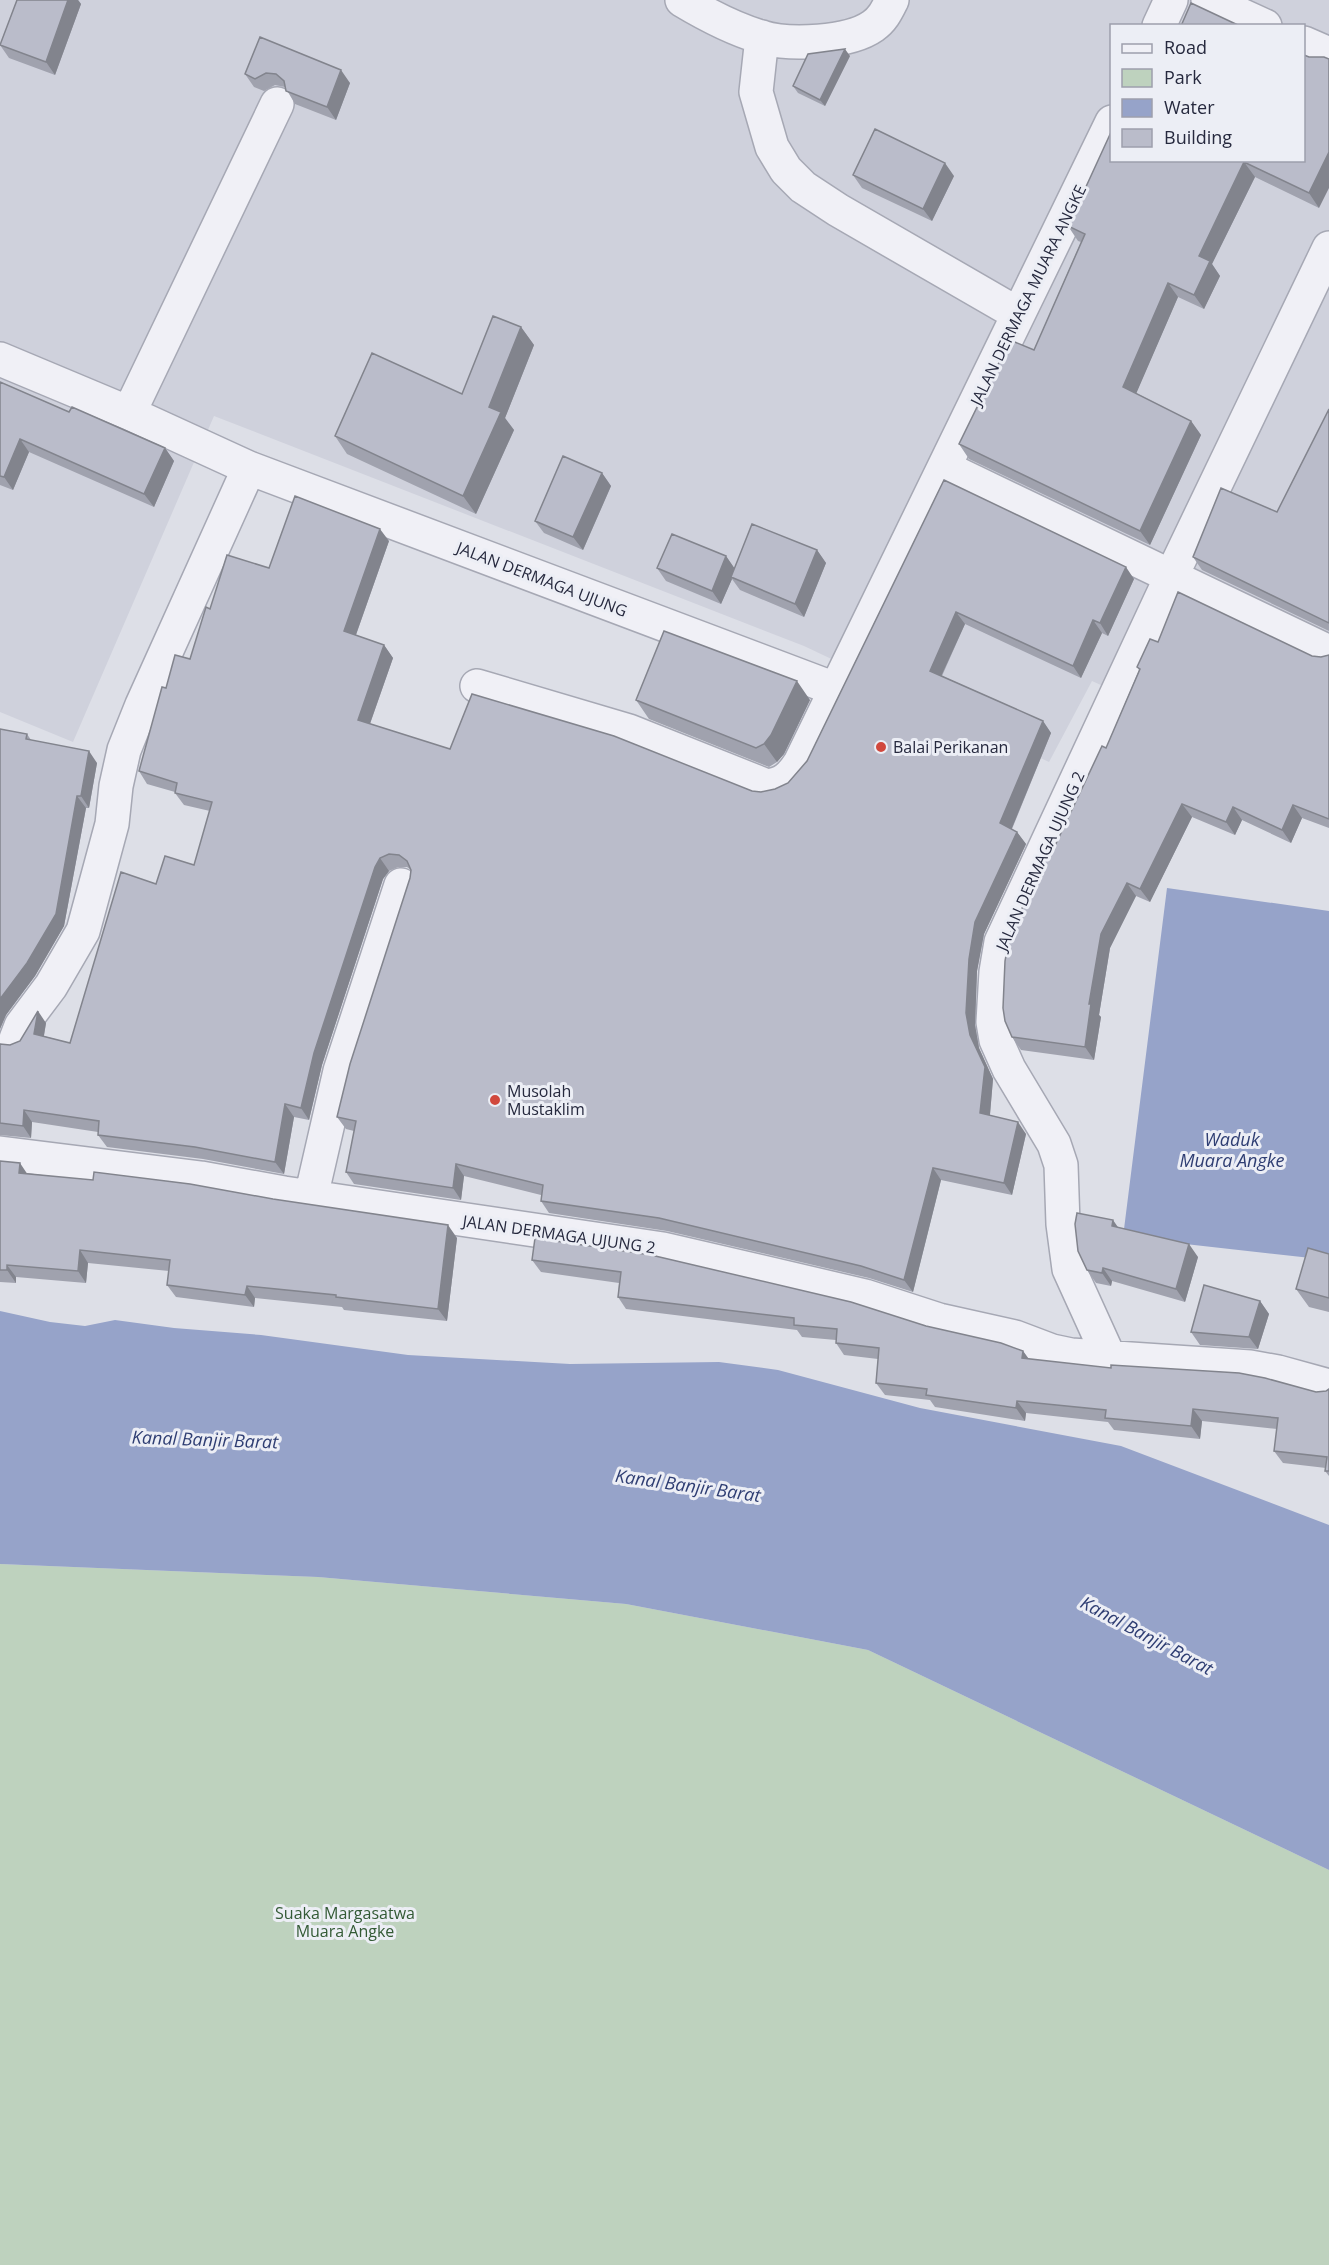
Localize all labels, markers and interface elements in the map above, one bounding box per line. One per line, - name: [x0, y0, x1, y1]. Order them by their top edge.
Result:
- legend: [1110, 24, 1305, 162]
- text: Road: [1164, 35, 1207, 59]
- text: Park: [1164, 65, 1202, 89]
- text: Water: [1164, 95, 1215, 119]
- text: Building: [1164, 125, 1232, 149]
- street label: JALAN DERMAGA MUARA ANGKE: [964, 181, 1091, 411]
- street label: JALAN DERMAGA UJUNG: [452, 536, 631, 622]
- place label: Balai Perikanan: [893, 736, 1008, 758]
- marker: Balai Perikanan: [874, 740, 888, 754]
- street label: JALAN DERMAGA UJUNG 2: [990, 768, 1090, 956]
- place label: Musolah Mustaklim: [507, 1080, 585, 1120]
- marker: Musolah Mustaklim: [488, 1093, 502, 1107]
- water label: Waduk Muara Angke: [1179, 1127, 1285, 1172]
- street label: JALAN DERMAGA UJUNG 2: [459, 1209, 657, 1258]
- water label: Kanal Banjir Barat: [131, 1424, 280, 1454]
- water label: Kanal Banjir Barat: [614, 1463, 763, 1507]
- water label: Kanal Banjir Barat: [1077, 1590, 1218, 1680]
- park label: Suaka Margasatwa Muara Angke: [275, 1902, 415, 1942]

